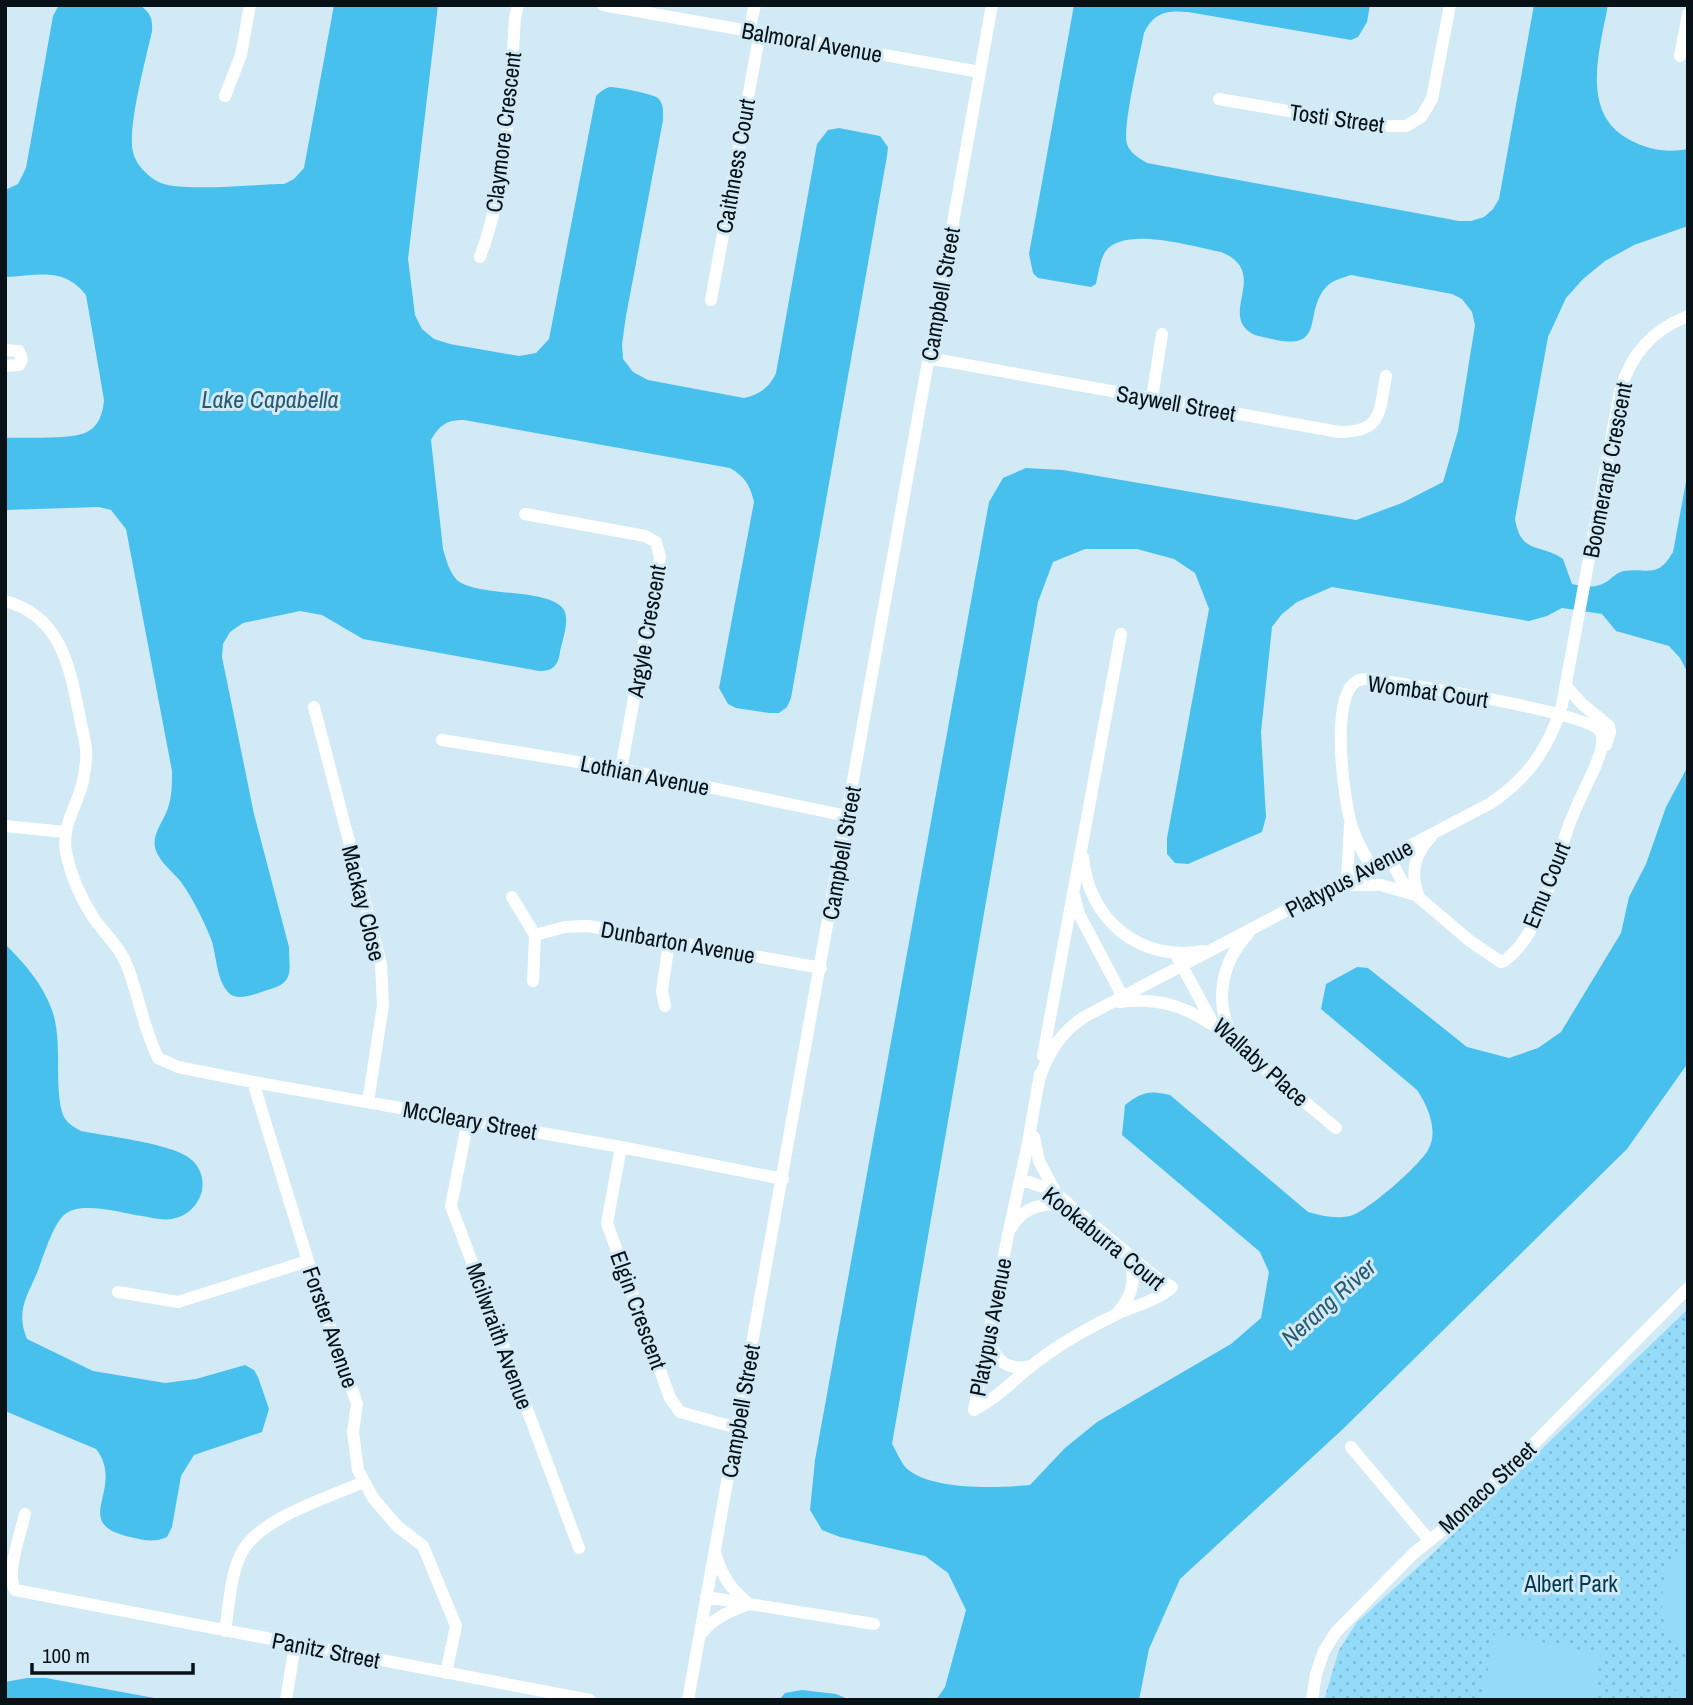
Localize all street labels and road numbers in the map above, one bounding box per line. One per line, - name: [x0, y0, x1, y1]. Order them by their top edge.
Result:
- street label: Balmoral Avenue: [739, 14, 885, 70]
- street label: Claymore Crescent: [478, 50, 528, 214]
- street label: Caithness Court: [708, 96, 762, 236]
- street label: Tosti Street: [1288, 96, 1386, 140]
- street label: Campbell Street: [913, 225, 967, 363]
- street label: Saywell Street: [1114, 377, 1238, 429]
- street label: Boomerang Crescent: [1575, 380, 1639, 560]
- street label: Argyle Crescent: [619, 562, 673, 701]
- street label: Wombat Court: [1366, 667, 1490, 715]
- street label: Lothian Avenue: [578, 747, 712, 803]
- street label: Campbell Street: [814, 784, 868, 922]
- street label: Platypus Avenue: [1280, 831, 1418, 925]
- street label: Emu Court: [1515, 837, 1577, 933]
- street label: Mackay Close: [335, 842, 393, 964]
- street label: Dunbarton Avenue: [599, 913, 757, 971]
- street label: Wallaby Place: [1206, 1011, 1316, 1113]
- street label: McCleary Street: [401, 1093, 539, 1147]
- street label: Kookaburra Court: [1036, 1179, 1172, 1297]
- street label: Elgin Crescent: [603, 1247, 675, 1373]
- street label: Platypus Avenue: [961, 1255, 1019, 1399]
- street label: Mcilwraith Avenue: [459, 1258, 541, 1414]
- street label: Forster Avenue: [296, 1262, 366, 1392]
- street label: Campbell Street: [713, 1342, 767, 1480]
- street label: Monaco Street: [1432, 1434, 1542, 1540]
- street label: Panitz Street: [270, 1624, 382, 1676]

